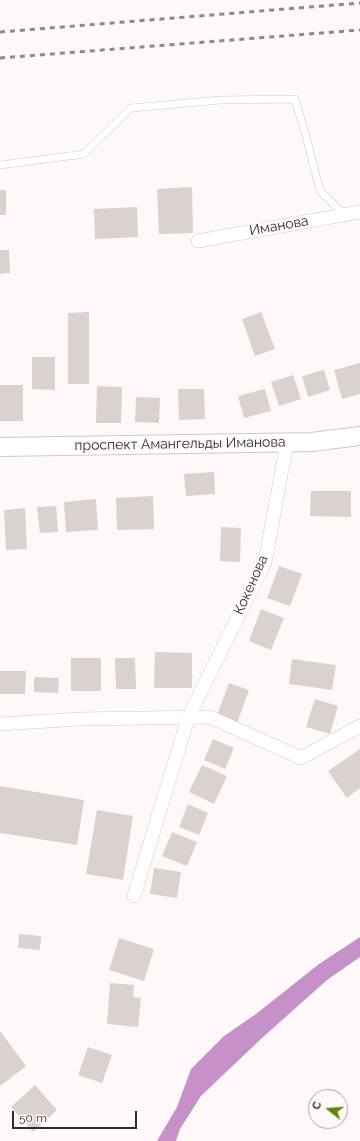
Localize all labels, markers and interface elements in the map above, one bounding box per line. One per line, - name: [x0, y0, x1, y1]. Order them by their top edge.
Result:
- street label: Иманова: [248, 213, 310, 239]
- street label: проспект Амангельды Иманова: [74, 434, 286, 454]
- street label: Кокенова: [230, 553, 272, 617]
- north arrow: [308, 1089, 348, 1129]
- text: С: [310, 1100, 324, 1111]
- scale bar: [14, 1103, 139, 1129]
- text: 50 m: [19, 1111, 47, 1125]

